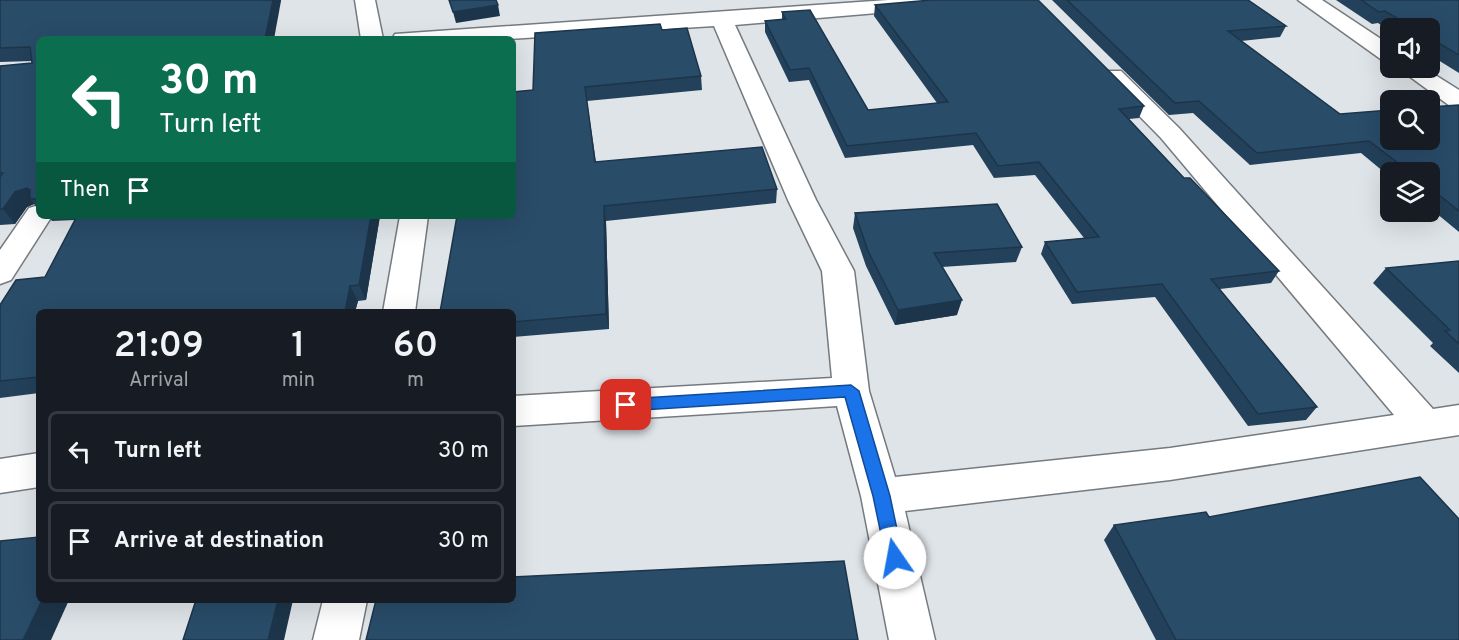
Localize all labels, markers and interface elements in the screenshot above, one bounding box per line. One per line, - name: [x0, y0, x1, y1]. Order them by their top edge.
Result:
- map controls: [1380, 18, 1440, 222]
- button: sound: [1380, 18, 1440, 78]
- text: 30 m: [159, 56, 258, 109]
- icon: left: [60, 60, 138, 138]
- button: search: [1380, 90, 1440, 150]
- text: Turn left: [159, 108, 261, 142]
- button: layers: [1380, 162, 1440, 222]
- icon: arrive: [122, 174, 155, 207]
- text: Then: [60, 177, 110, 204]
- text: 21:09: [114, 324, 204, 370]
- text: 1: [291, 324, 305, 370]
- text: 60: [393, 324, 438, 370]
- text: Arrival: [129, 368, 189, 394]
- text: min: [282, 368, 315, 394]
- text: m: [407, 368, 424, 394]
- pin: [600, 379, 651, 430]
- icon: arrive: [609, 388, 642, 421]
- icon: left: [63, 435, 96, 468]
- text: Turn left: [114, 438, 202, 465]
- text: 30 m: [438, 438, 489, 465]
- icon: arrive: [63, 525, 96, 558]
- position arrow: [863, 526, 927, 590]
- text: Arrive at destination: [114, 528, 324, 555]
- text: 30 m: [438, 528, 489, 555]

